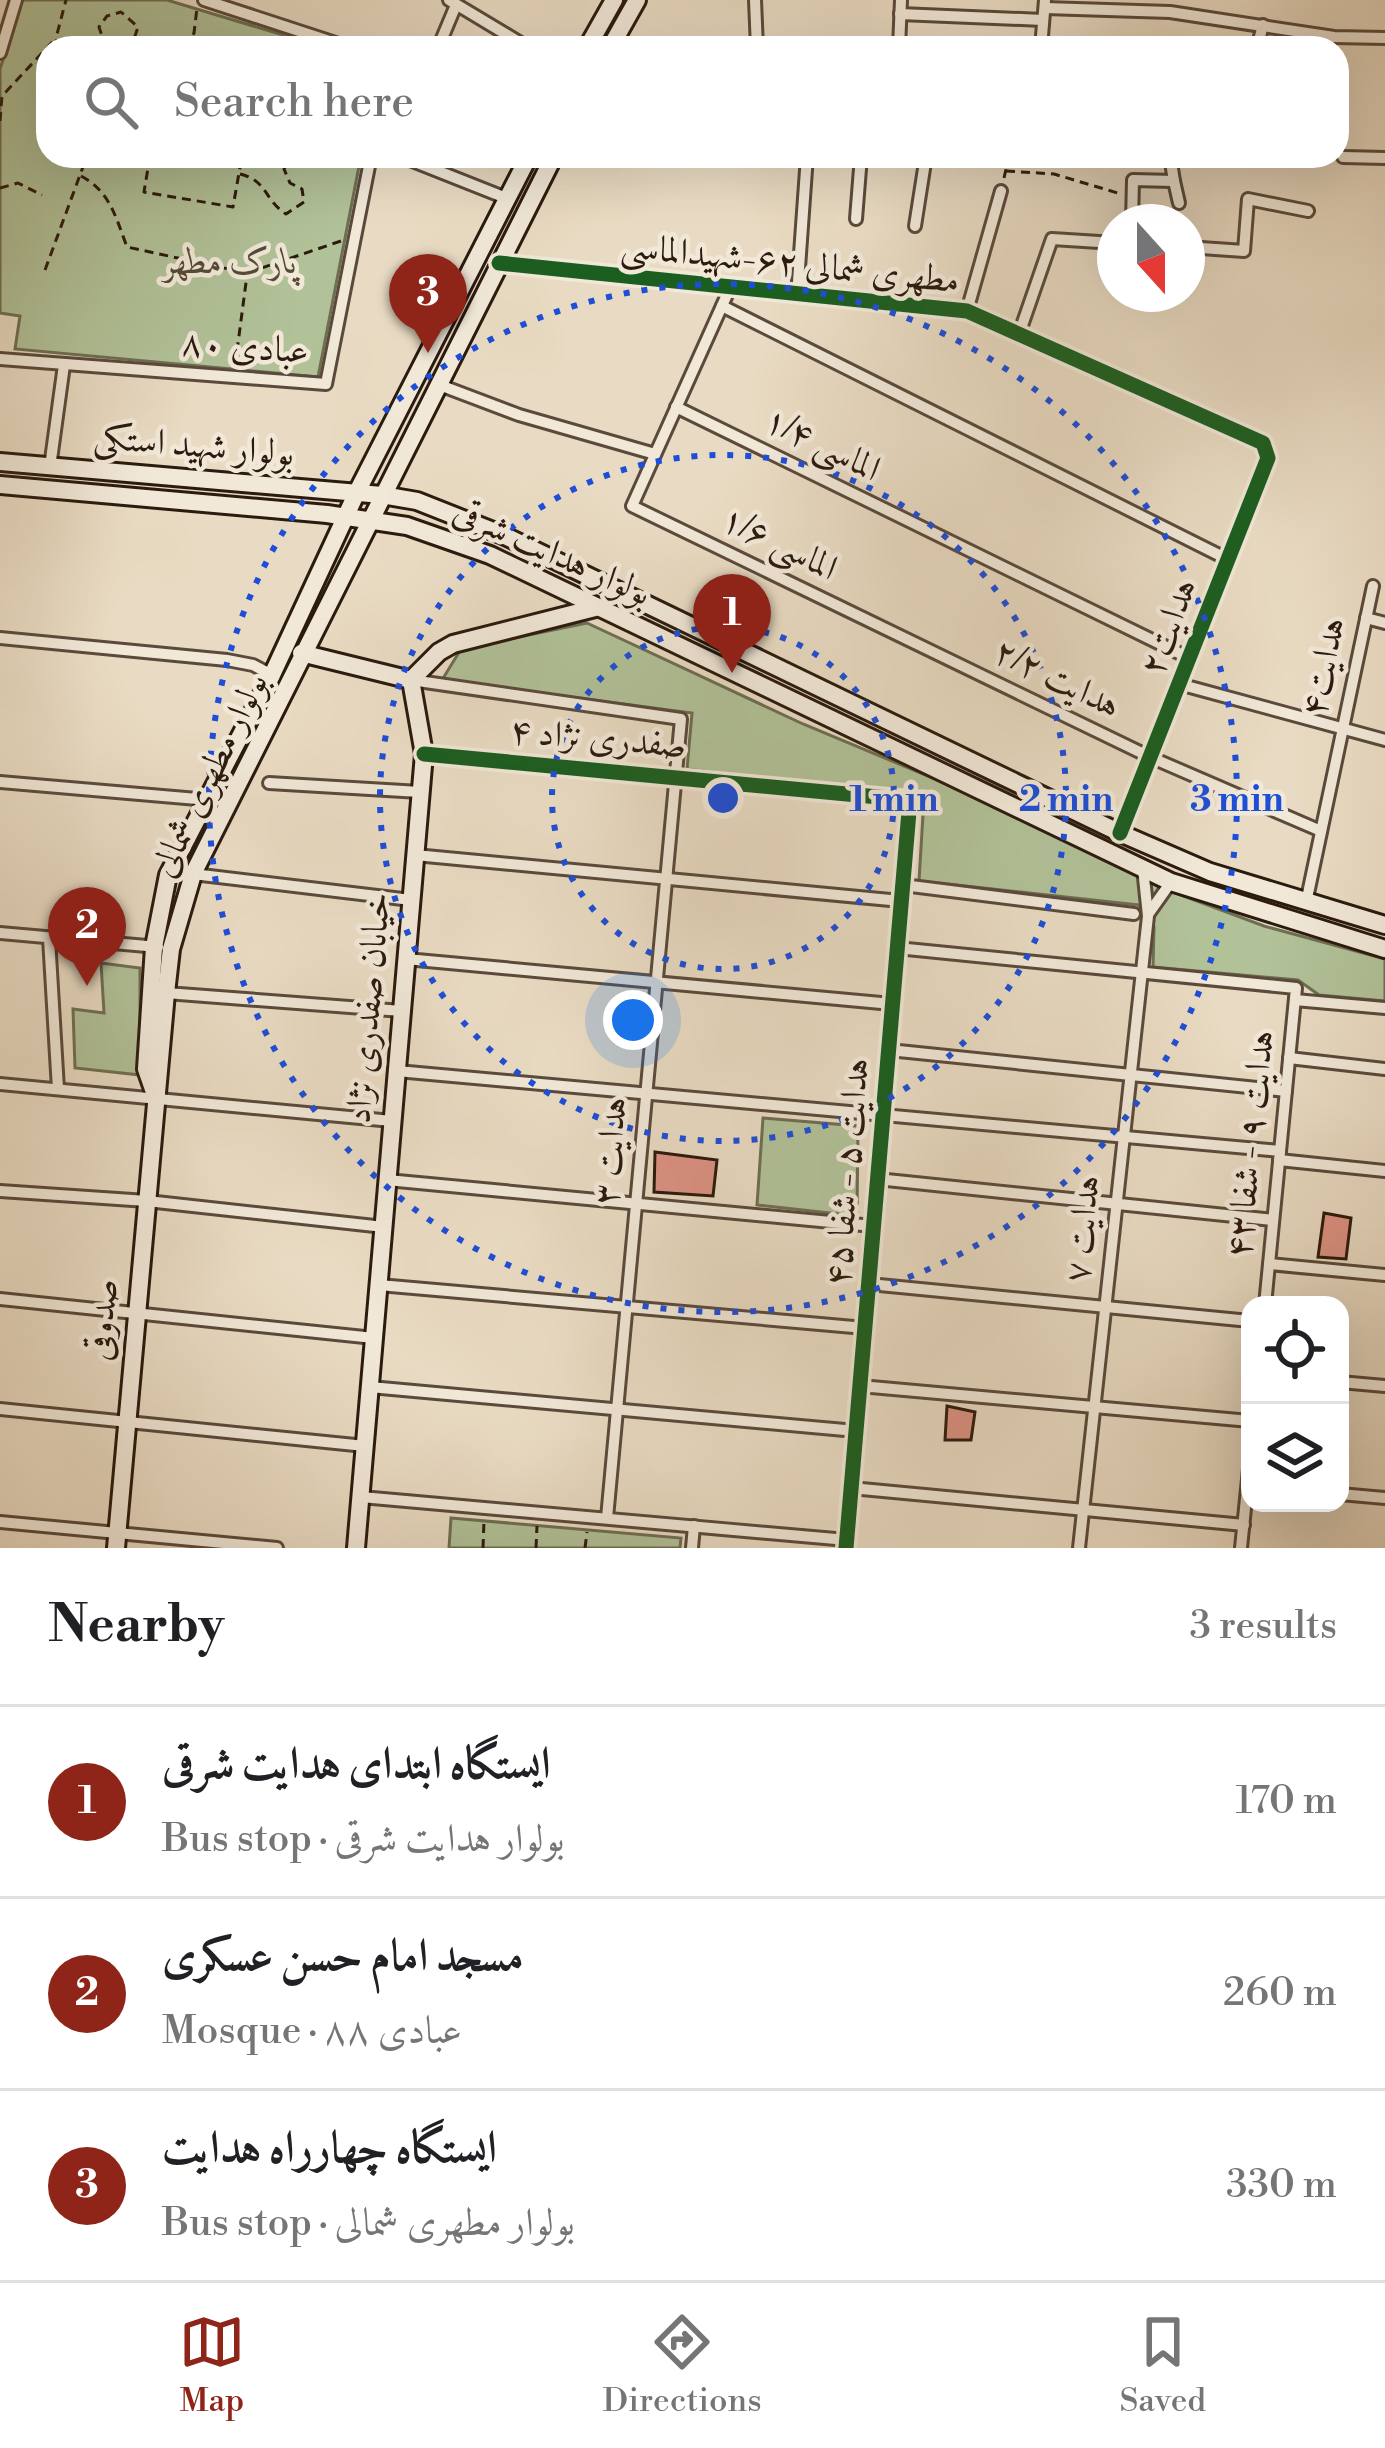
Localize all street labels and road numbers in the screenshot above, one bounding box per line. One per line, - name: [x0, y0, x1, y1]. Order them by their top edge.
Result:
- street label: مطهری شمالی ۶۲-شهیدالماسی: [618, 224, 962, 305]
- street label: عبادی ۸۰: [180, 321, 310, 375]
- street label: الماسی ۱/۴: [756, 398, 888, 493]
- street label: بولوار شهید استکی: [92, 415, 296, 477]
- street label: بولوار هدایت شرقی: [446, 489, 658, 617]
- street label: الماسی ۱/۶: [713, 497, 845, 592]
- street label: هدایت۲: [1130, 572, 1208, 682]
- street label: هدایت۴: [1292, 613, 1356, 721]
- street label: هدایت ۲/۲: [986, 629, 1128, 729]
- street label: بولوار مطهری شمالی: [141, 665, 279, 885]
- street label: صفدری نژاد ۴: [508, 709, 688, 769]
- street label: خیابان صفدری نژاد: [336, 890, 402, 1126]
- street label: هدایت ۹ - شفا ۴۳: [1217, 1028, 1285, 1260]
- street label: هدایت ۵ - شفا ۴۵: [816, 1056, 880, 1288]
- street label: هدایت ۳: [584, 1095, 638, 1207]
- street label: هدایت ۷: [1055, 1173, 1111, 1285]
- street label: صدوقی: [77, 1277, 129, 1363]

